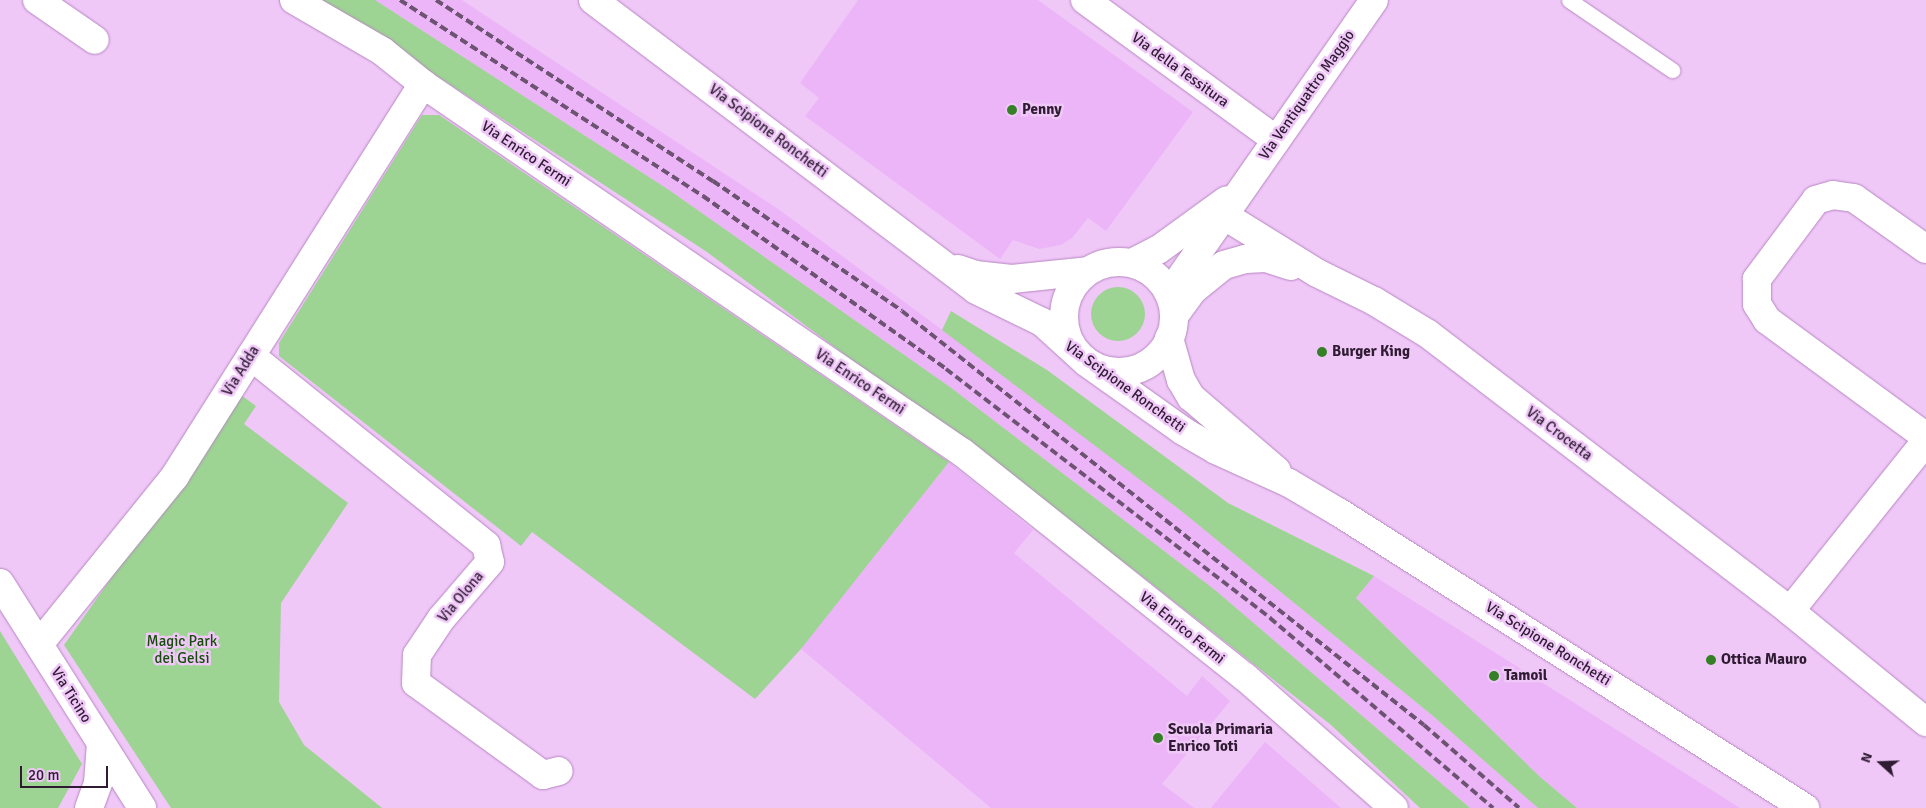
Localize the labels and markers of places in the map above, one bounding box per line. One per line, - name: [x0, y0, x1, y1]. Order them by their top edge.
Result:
- place label: Penny: [1022, 101, 1062, 119]
- marker: Penny: [1006, 104, 1018, 116]
- place label: Burger King: [1332, 343, 1410, 361]
- marker: Burger King: [1316, 346, 1328, 358]
- place label: Ottica Mauro: [1721, 651, 1807, 669]
- marker: Ottica Mauro: [1705, 654, 1717, 666]
- place label: Tamoil: [1504, 667, 1547, 685]
- marker: Tamoil: [1488, 670, 1500, 682]
- place label: Scuola Primaria Enrico Toti: [1168, 720, 1273, 755]
- marker: Scuola Primaria Enrico Toti: [1152, 732, 1164, 744]

